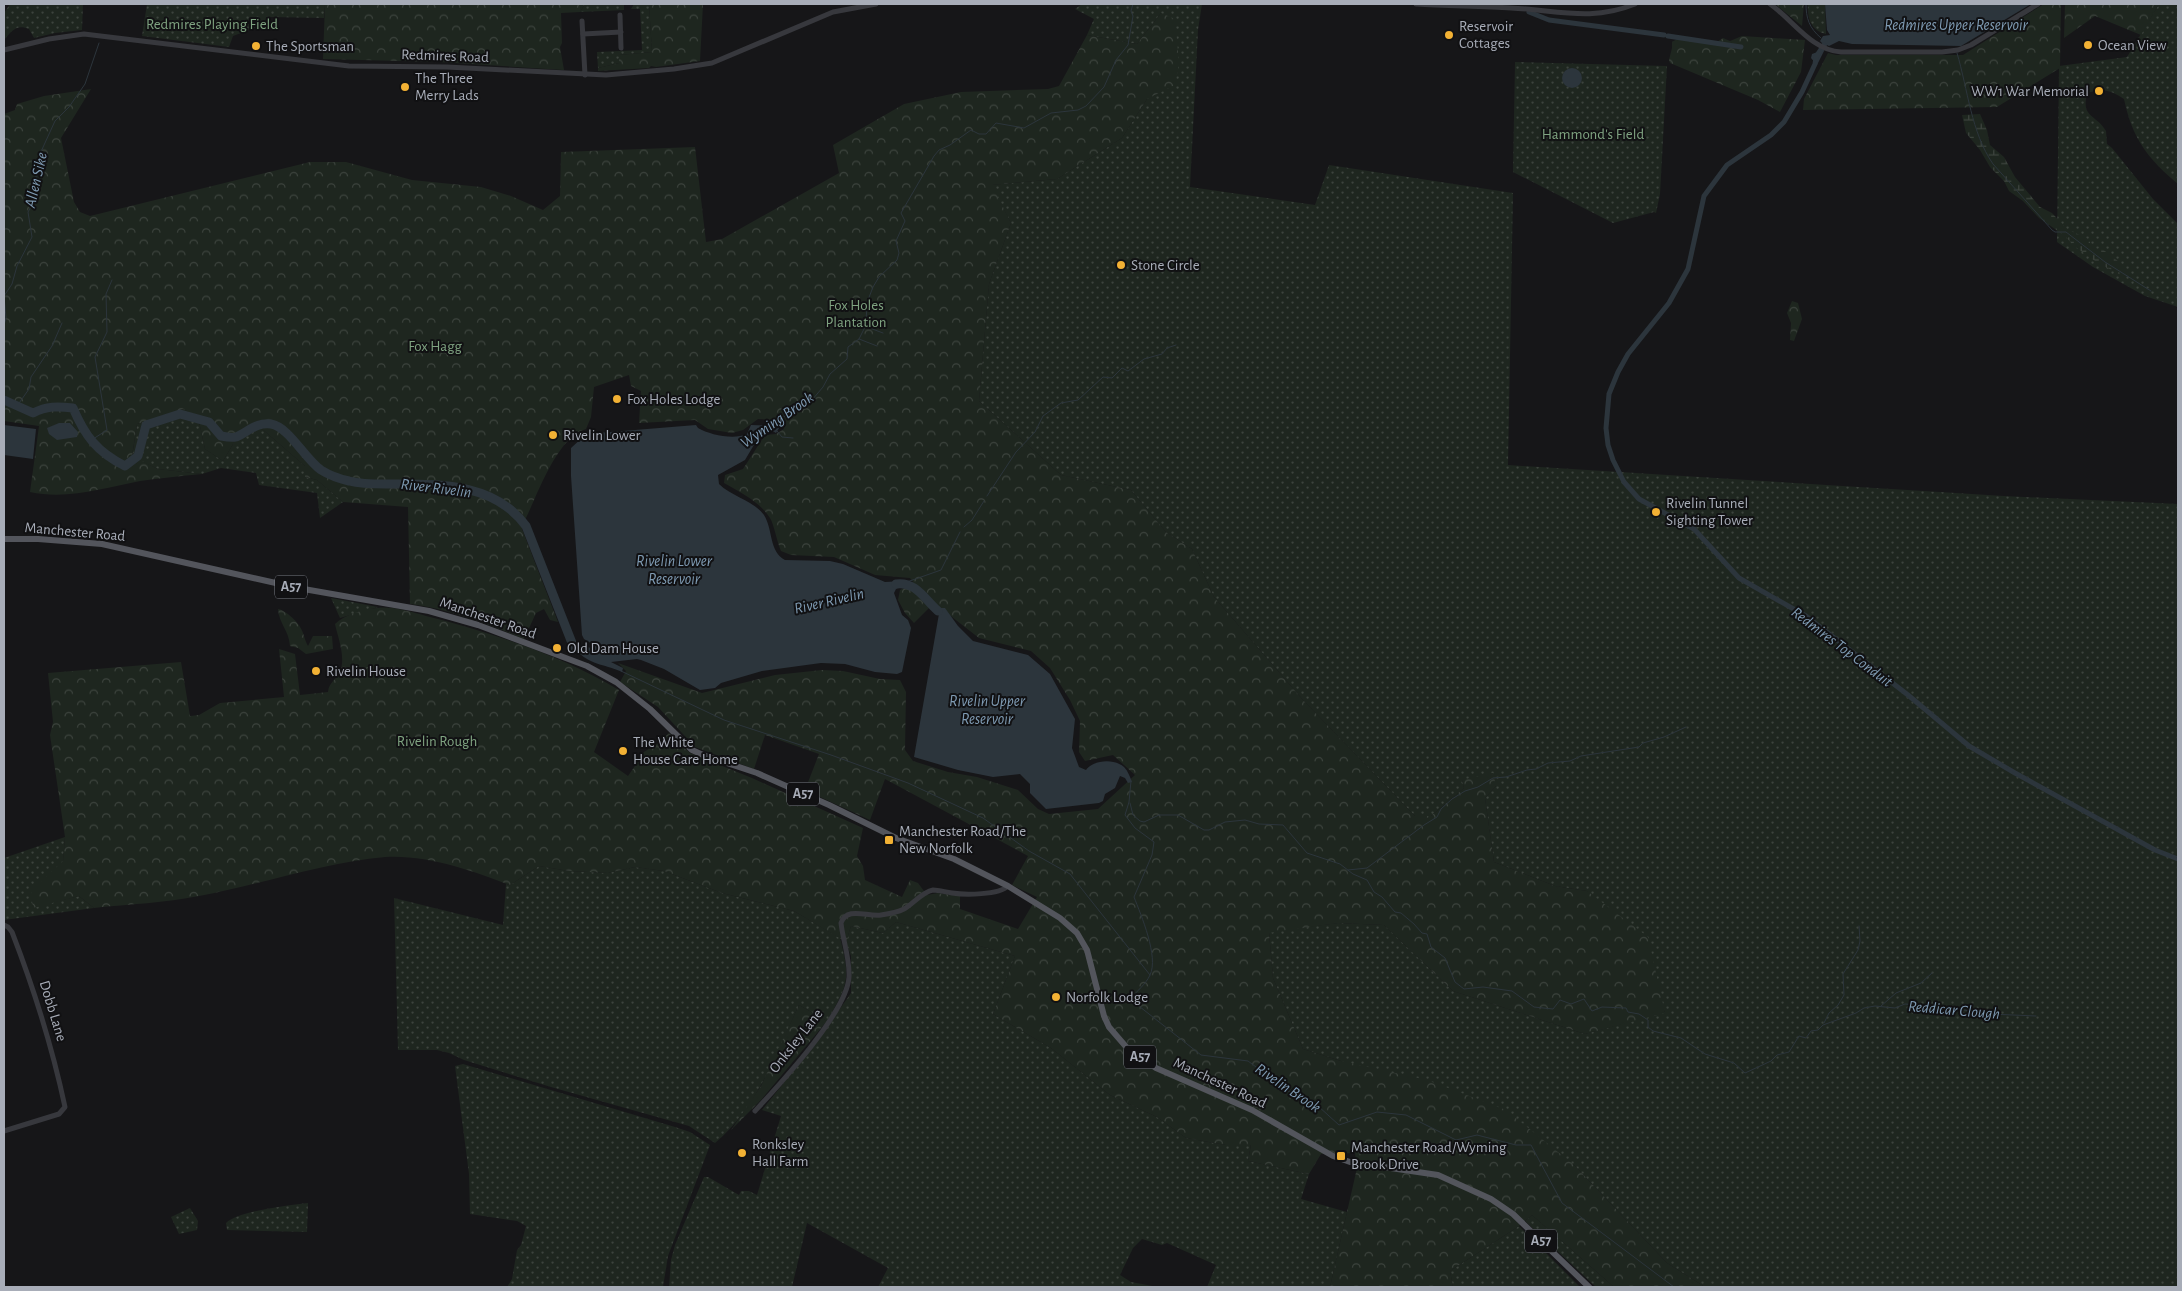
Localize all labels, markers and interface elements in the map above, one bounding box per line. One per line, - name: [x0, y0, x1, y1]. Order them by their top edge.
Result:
- park label: Redmires Playing Field: [146, 17, 278, 32]
- water label: Redmires Upper Reservoir: [1884, 17, 2029, 34]
- place label: Reservoir Cottages: [1459, 19, 1513, 51]
- marker: Reservoir Cottages: [1443, 29, 1455, 41]
- place label: Ocean View: [2098, 38, 2166, 53]
- place label: The Sportsman: [266, 39, 354, 54]
- marker: Ocean View: [2082, 39, 2094, 51]
- marker: The Sportsman: [250, 40, 262, 52]
- street label: Redmires Road: [401, 47, 489, 65]
- place label: The Three Merry Lads: [415, 71, 479, 103]
- marker: The Three Merry Lads: [399, 81, 411, 93]
- place label: WW1 War Memorial: [1971, 84, 2089, 99]
- marker: WW1 War Memorial: [2093, 85, 2105, 97]
- park label: Hammond's Field: [1542, 127, 1644, 142]
- water label: Allen Sike: [22, 151, 50, 210]
- place label: Stone Circle: [1131, 258, 1200, 273]
- marker: Stone Circle: [1115, 259, 1127, 271]
- park label: Fox Holes Plantation: [825, 298, 887, 330]
- park label: Fox Hagg: [408, 339, 462, 354]
- water label: Wyming Brook: [737, 389, 817, 451]
- place label: Fox Holes Lodge: [627, 392, 721, 407]
- marker: Fox Holes Lodge: [611, 393, 623, 405]
- place label: Rivelin Lower: [563, 428, 641, 443]
- marker: Rivelin Lower: [547, 429, 559, 441]
- water label: River Rivelin: [400, 476, 472, 500]
- place label: Rivelin Tunnel Sighting Tower: [1666, 496, 1753, 528]
- marker: Rivelin Tunnel Sighting Tower: [1650, 506, 1662, 518]
- street label: Manchester Road: [24, 520, 126, 544]
- water label: Rivelin Lower Reservoir: [636, 553, 713, 587]
- road number: A57: [275, 576, 307, 598]
- water label: River Rivelin: [793, 585, 865, 617]
- street label: Manchester Road: [438, 594, 538, 642]
- water label: Redmires Top Conduit: [1788, 604, 1896, 691]
- place label: Old Dam House: [567, 641, 659, 656]
- marker: Old Dam House: [551, 642, 563, 654]
- place label: Rivelin House: [326, 664, 406, 679]
- marker: Rivelin House: [310, 665, 322, 677]
- water label: Rivelin Upper Reservoir: [949, 693, 1026, 727]
- park label: Rivelin Rough: [397, 734, 477, 749]
- place label: The White House Care Home: [633, 735, 738, 767]
- marker: The White House Care Home: [617, 745, 629, 757]
- road number: A57: [787, 782, 819, 806]
- place label: Manchester Road/The New Norfolk: [899, 824, 1026, 856]
- marker: Manchester Road/The New Norfolk: [883, 834, 895, 846]
- street label: Dobb Lane: [37, 979, 69, 1043]
- place label: Norfolk Lodge: [1066, 990, 1148, 1005]
- marker: Norfolk Lodge: [1050, 991, 1062, 1003]
- water label: Reddicar Clough: [1907, 998, 2001, 1022]
- street label: Onksley Lane: [766, 1006, 826, 1076]
- road number: A57: [1124, 1046, 1156, 1068]
- street label: Manchester Road: [1171, 1055, 1269, 1111]
- water label: Rivelin Brook: [1252, 1060, 1324, 1116]
- place label: Ronksley Hall Farm: [752, 1137, 808, 1169]
- place label: Manchester Road/Wyming Brook Drive: [1351, 1140, 1507, 1172]
- marker: Ronksley Hall Farm: [736, 1147, 748, 1159]
- marker: Manchester Road/Wyming Brook Drive: [1335, 1150, 1347, 1162]
- road number: A57: [1525, 1230, 1557, 1252]

